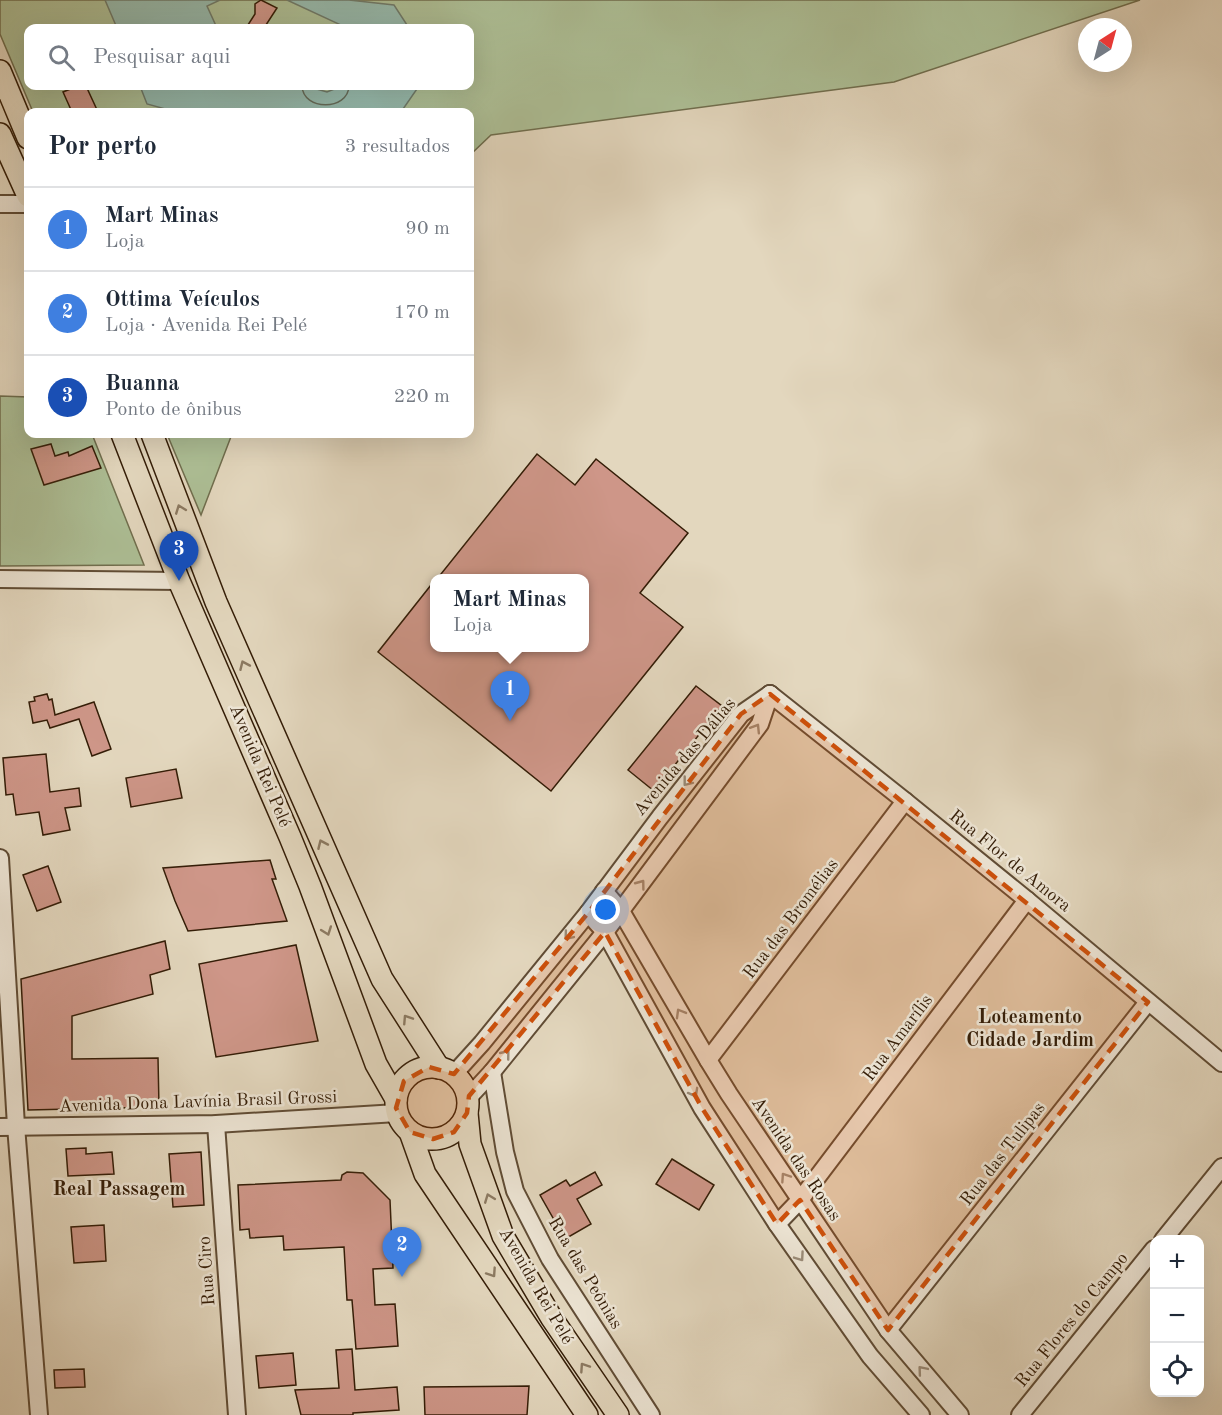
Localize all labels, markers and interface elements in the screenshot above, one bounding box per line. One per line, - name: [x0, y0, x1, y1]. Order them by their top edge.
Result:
- north arrow: [1078, 18, 1132, 72]
- search box: [24, 24, 474, 90]
- icon: search: [45, 41, 78, 74]
- text: Pesquisar aqui: [93, 46, 230, 68]
- text: Por perto: [48, 134, 157, 160]
- text: 3 resultados: [345, 137, 450, 157]
- text: Mart Minas: [105, 205, 218, 227]
- text: 1: [62, 219, 73, 239]
- text: 90 m: [405, 219, 450, 239]
- text: Loja: [105, 232, 145, 252]
- text: Ottima Veículos: [105, 289, 260, 311]
- text: 2: [62, 303, 73, 323]
- text: 170 m: [394, 303, 450, 323]
- text: Loja · Avenida Rei Pelé: [105, 316, 307, 336]
- text: Buanna: [105, 373, 180, 395]
- text: 3: [62, 387, 73, 407]
- text: 220 m: [394, 387, 450, 407]
- text: Ponto de ônibus: [105, 400, 242, 420]
- one-way arrow: [175, 504, 188, 514]
- pin: 3: [160, 532, 198, 581]
- popup: [430, 574, 589, 652]
- text: Mart Minas: [453, 589, 566, 611]
- text: Loja: [453, 616, 492, 636]
- one-way arrow: [239, 660, 251, 671]
- pin: 1: [490, 672, 530, 721]
- street label: Avenida das Dálias: [631, 694, 740, 819]
- street label: Avenida Rei Pelé: [226, 702, 294, 830]
- one-way arrow: [749, 724, 761, 734]
- one-way arrow: [684, 775, 695, 786]
- street label: Rua Flor de Amora: [946, 807, 1074, 915]
- one-way arrow: [317, 839, 329, 850]
- street label: Rua das Bromélias: [740, 855, 842, 982]
- one-way arrow: [633, 880, 644, 891]
- your location: [591, 895, 620, 924]
- one-way arrow: [319, 925, 332, 936]
- one-way arrow: [565, 929, 576, 940]
- street label: Rua Amarílis: [860, 991, 936, 1085]
- district label: Loteamento Cidade Jardim: [966, 1008, 1094, 1051]
- one-way arrow: [676, 1009, 687, 1019]
- one-way arrow: [403, 1014, 414, 1025]
- one-way arrow: [499, 1050, 510, 1061]
- one-way arrow: [687, 1087, 698, 1097]
- street label: Avenida Dona Lavínia Brasil Grossi: [59, 1088, 338, 1116]
- street label: Avenida das Rosas: [748, 1094, 844, 1224]
- street label: Rua das Tulipas: [957, 1099, 1049, 1209]
- one-way arrow: [781, 1173, 792, 1184]
- district label: Real Passagem: [52, 1180, 186, 1200]
- one-way arrow: [484, 1193, 496, 1204]
- street label: Rua das Peônias: [544, 1214, 626, 1332]
- street label: Avenida Rei Pelé: [495, 1225, 577, 1347]
- pin: 2: [382, 1228, 422, 1277]
- map controls: [1150, 1235, 1204, 1397]
- button: +: [1150, 1235, 1204, 1289]
- street label: Rua Ciro: [196, 1236, 218, 1306]
- street label: Rua Flores do Campo: [1012, 1249, 1132, 1391]
- one-way arrow: [793, 1250, 804, 1261]
- one-way arrow: [484, 1267, 496, 1277]
- button: −: [1150, 1289, 1204, 1343]
- button: locate: [1150, 1343, 1204, 1397]
- one-way arrow: [581, 1362, 592, 1373]
- one-way arrow: [918, 1366, 929, 1377]

